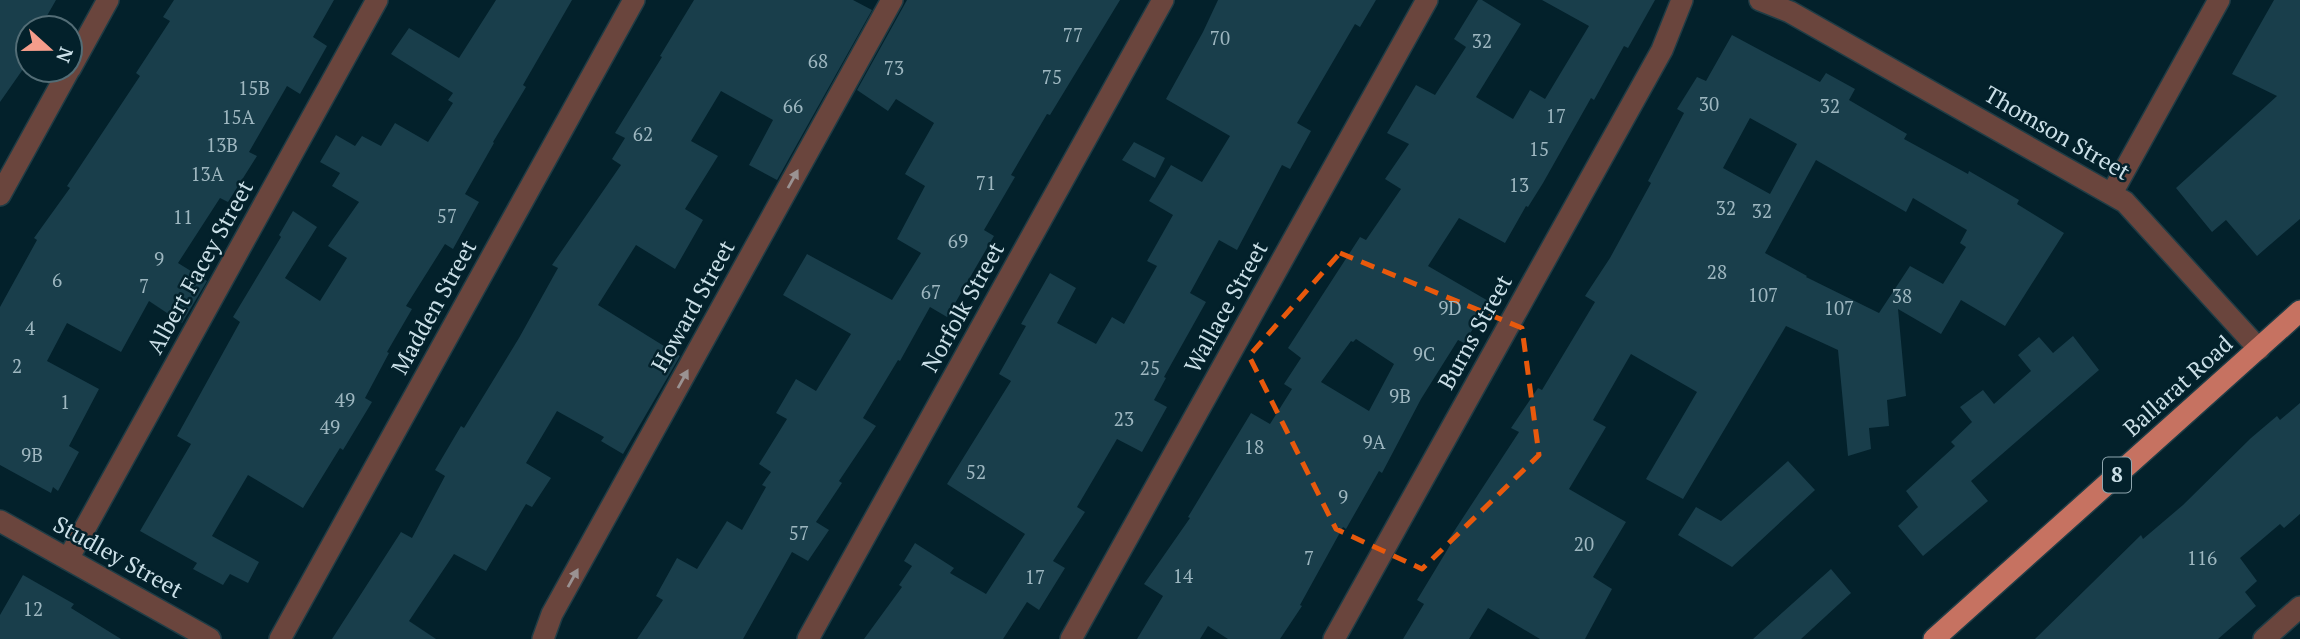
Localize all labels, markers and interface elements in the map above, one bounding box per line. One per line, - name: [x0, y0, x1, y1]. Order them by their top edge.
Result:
- north arrow: [14, 14, 84, 84]
- house number: 77: [1063, 22, 1083, 47]
- house number: 70: [1210, 25, 1230, 50]
- house number: 32: [1472, 28, 1492, 53]
- text: N: [51, 44, 80, 67]
- house number: 68: [808, 48, 828, 73]
- house number: 73: [884, 55, 904, 80]
- house number: 75: [1042, 64, 1062, 89]
- house number: 15B: [238, 75, 270, 100]
- street label: Thomson Street: [1979, 78, 2136, 187]
- house number: 30: [1699, 91, 1719, 116]
- house number: 66: [783, 93, 803, 118]
- house number: 32: [1820, 93, 1840, 118]
- house number: 17: [1546, 103, 1566, 128]
- house number: 15A: [221, 104, 255, 129]
- house number: 62: [633, 121, 653, 146]
- house number: 13B: [206, 132, 238, 157]
- house number: 15: [1529, 136, 1549, 161]
- house number: 13A: [190, 161, 224, 186]
- one-way arrow: [787, 170, 799, 189]
- house number: 71: [976, 170, 996, 195]
- house number: 13: [1509, 172, 1529, 197]
- street label: Albert Facey Street: [139, 174, 260, 359]
- house number: 32: [1716, 195, 1736, 220]
- house number: 32: [1752, 198, 1772, 223]
- house number: 57: [437, 203, 457, 228]
- house number: 11: [173, 204, 193, 229]
- house number: 69: [948, 228, 968, 253]
- street label: Madden Street: [384, 234, 484, 380]
- street label: Howard Street: [644, 234, 742, 377]
- street label: Wallace Street: [1177, 235, 1275, 378]
- street label: Norfolk Street: [914, 236, 1011, 377]
- house number: 9: [154, 246, 164, 271]
- house number: 28: [1707, 259, 1727, 284]
- house number: 6: [52, 267, 62, 292]
- street label: Burns Street: [1430, 268, 1519, 395]
- house number: 7: [139, 273, 149, 298]
- house number: 67: [921, 279, 941, 304]
- house number: 107: [1748, 282, 1778, 307]
- house number: 38: [1892, 283, 1912, 308]
- house number: 9D: [1438, 295, 1462, 320]
- house number: 107: [1824, 295, 1854, 320]
- house number: 4: [25, 315, 36, 340]
- street label: Ballarat Road: [2116, 328, 2239, 443]
- house number: 9C: [1413, 341, 1435, 366]
- house number: 2: [12, 353, 22, 378]
- house number: 25: [1140, 355, 1160, 380]
- one-way arrow: [677, 369, 689, 388]
- house number: 9B: [1389, 383, 1411, 408]
- house number: 49: [335, 387, 355, 412]
- house number: 1: [60, 389, 70, 414]
- house number: 23: [1114, 406, 1134, 431]
- house number: 49: [320, 414, 340, 439]
- house number: 9A: [1362, 429, 1386, 454]
- house number: 18: [1244, 434, 1264, 459]
- house number: 9B: [21, 442, 43, 467]
- road number: 8: [2103, 458, 2131, 492]
- house number: 52: [966, 459, 986, 484]
- house number: 9: [1338, 484, 1348, 509]
- street label: Studley Street: [48, 508, 189, 605]
- house number: 57: [789, 520, 809, 545]
- house number: 20: [1574, 531, 1594, 556]
- house number: 7: [1304, 545, 1314, 570]
- house number: 116: [2187, 545, 2217, 570]
- house number: 14: [1173, 563, 1194, 588]
- house number: 17: [1025, 564, 1045, 589]
- one-way arrow: [567, 568, 579, 587]
- house number: 12: [23, 596, 43, 621]

